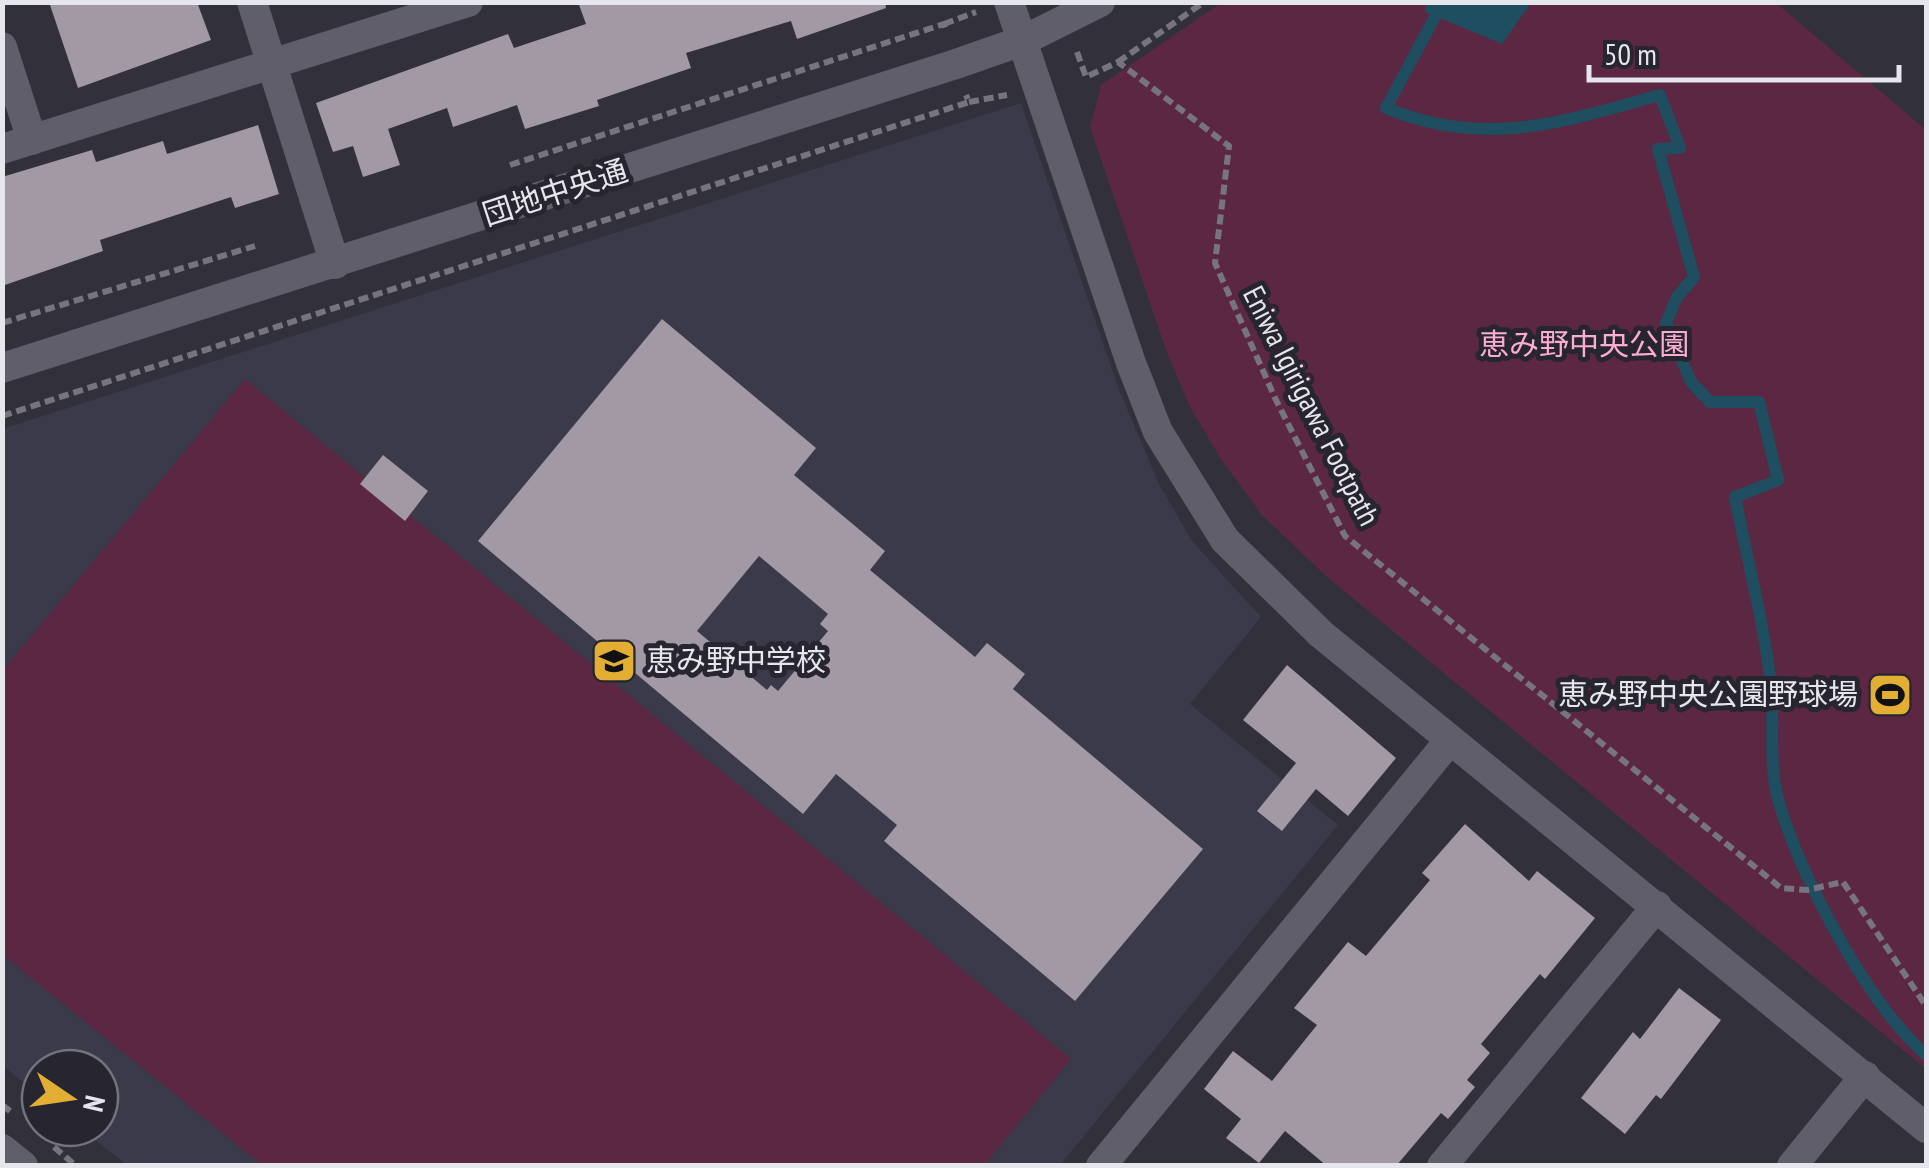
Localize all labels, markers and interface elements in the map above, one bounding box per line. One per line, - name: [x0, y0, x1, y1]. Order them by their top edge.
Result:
- scale bar: [1589, 20, 1899, 82]
- text: 50 m: [1604, 34, 1657, 73]
- street label: 団地中央通: [477, 150, 632, 233]
- street label: Eniwa Igirigawa Footpath: [1235, 279, 1390, 532]
- park label: 恵み野中央公園: [1479, 324, 1689, 363]
- school or university icon: 恵み野中学校: [591, 638, 637, 684]
- place label: 恵み野中学校: [646, 640, 826, 679]
- sports icon: 恵み野中央公園野球場: [1867, 672, 1913, 718]
- place label: 恵み野中央公園野球場: [1558, 674, 1858, 713]
- north arrow: [20, 1048, 120, 1148]
- text: N: [75, 1092, 115, 1115]

